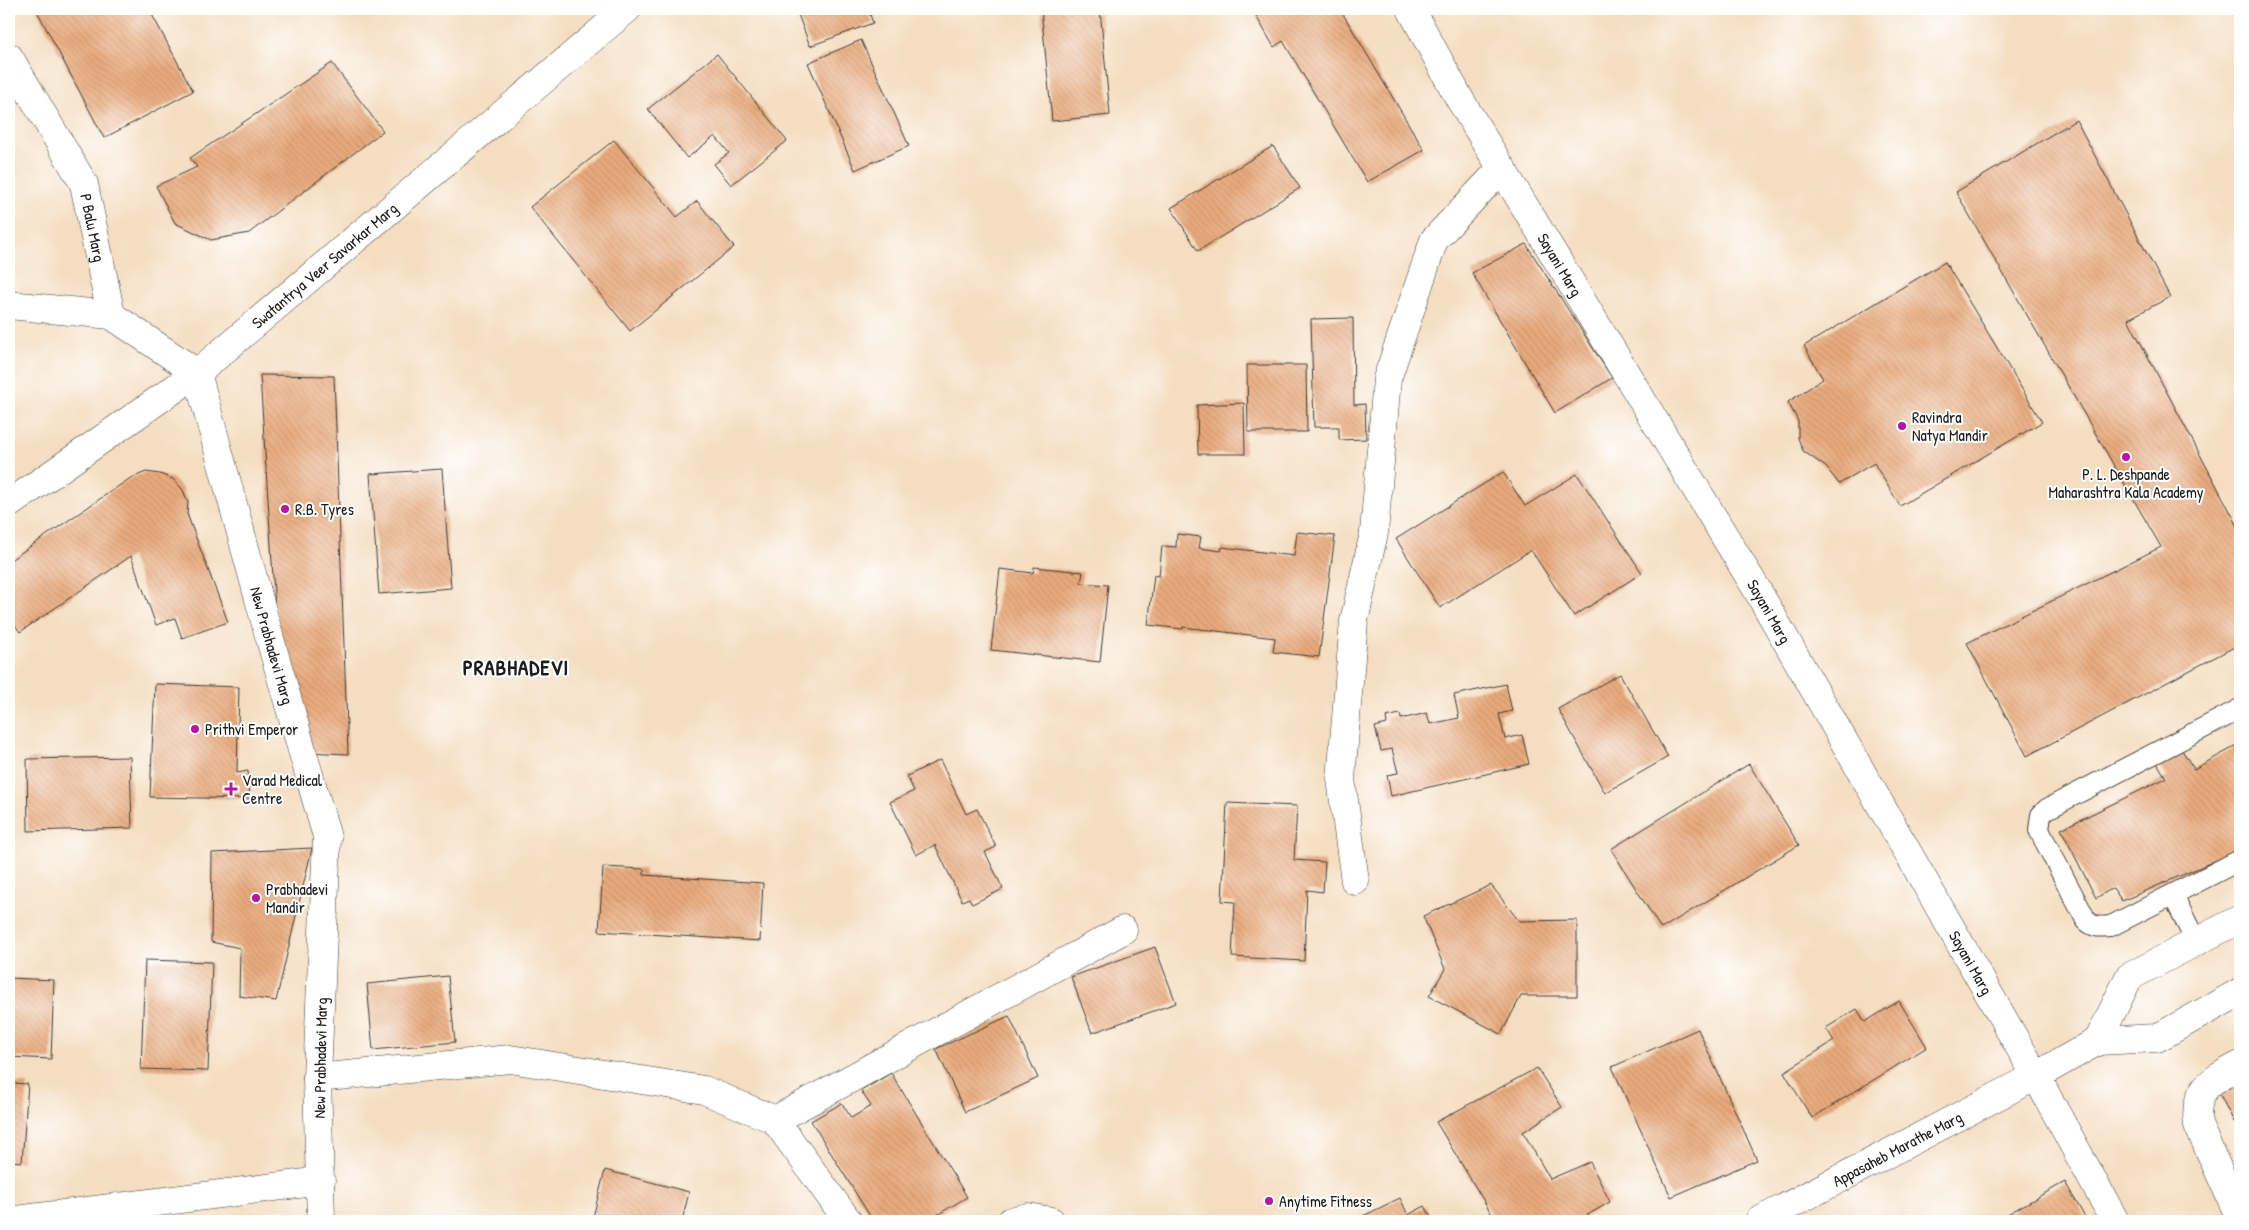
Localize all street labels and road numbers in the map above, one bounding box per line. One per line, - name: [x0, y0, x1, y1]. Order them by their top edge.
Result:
- street label: P Balu Marg: [75, 191, 111, 264]
- street label: Swatantrya Veer Savarkar Marg: [247, 197, 402, 333]
- street label: Sayani Marg: [1532, 229, 1588, 300]
- street label: Sayani Marg: [1742, 575, 1796, 647]
- street label: New Prabhadevi Marg: [245, 584, 299, 707]
- street label: Sayani Marg: [1944, 927, 1998, 999]
- street label: New Prabhadevi Marg: [308, 997, 332, 1119]
- street label: Appasaheb Marathe Marg: [1829, 1106, 1966, 1192]

